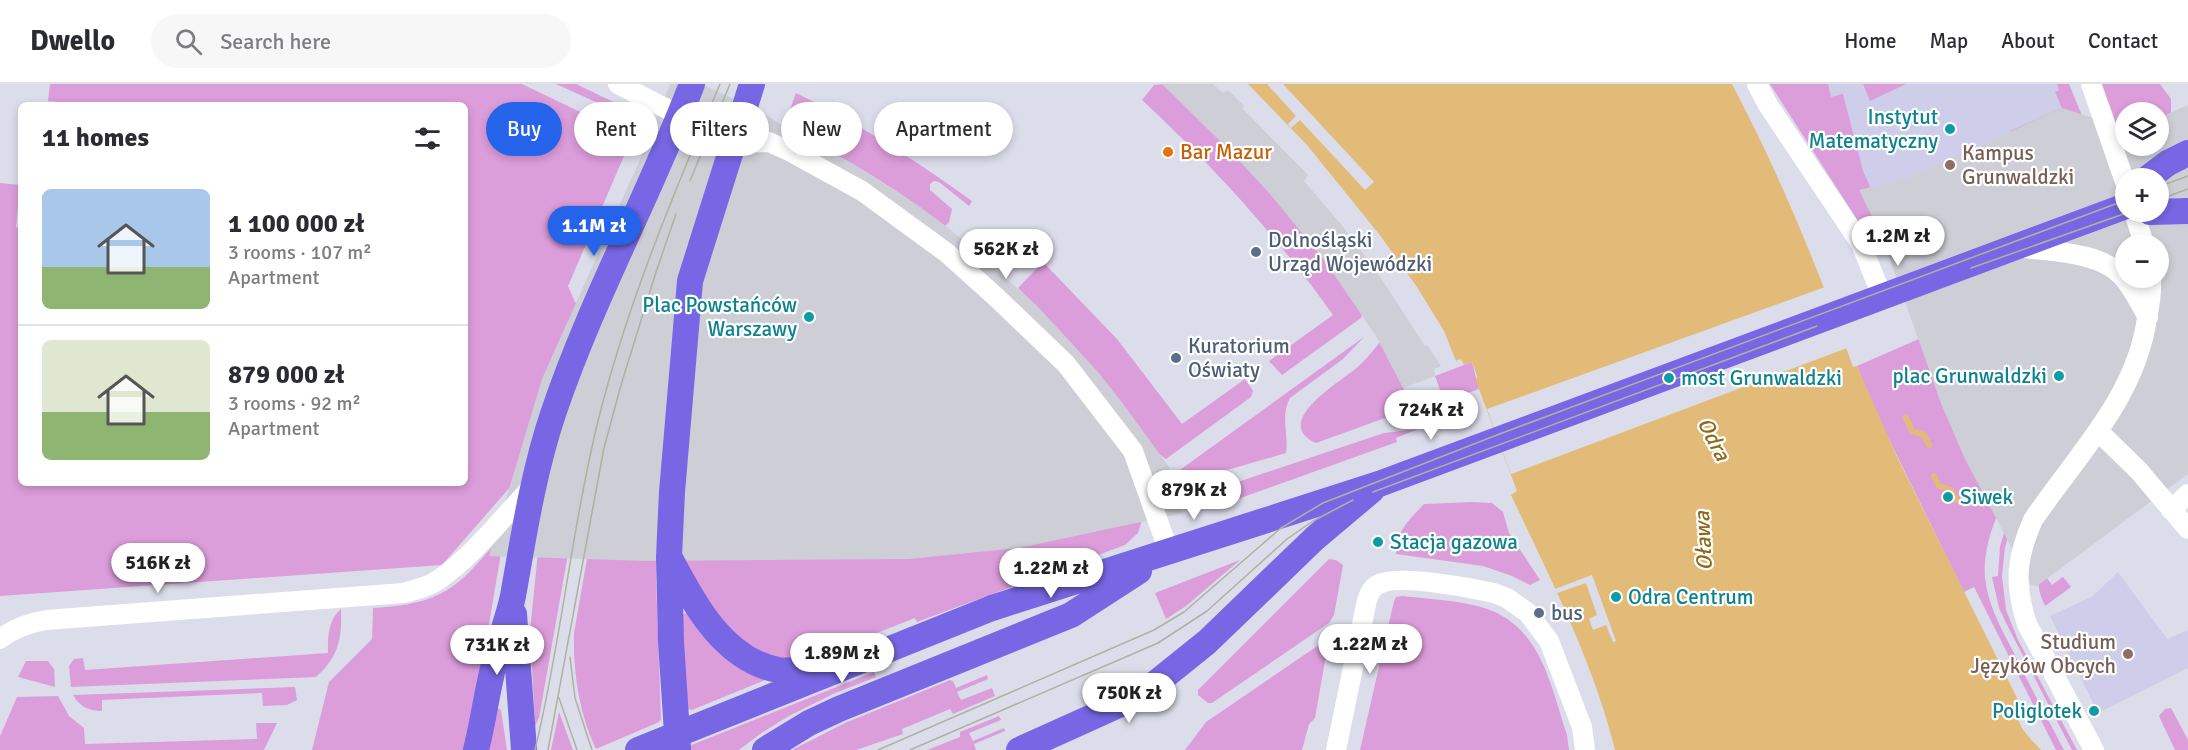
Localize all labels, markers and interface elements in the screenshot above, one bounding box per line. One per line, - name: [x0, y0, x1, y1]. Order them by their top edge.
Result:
- search box: [151, 14, 571, 68]
- text: Dwello: [30, 24, 115, 58]
- icon: search: [172, 25, 205, 58]
- text: Search here: [220, 28, 331, 55]
- text: Home: [1844, 28, 1897, 54]
- text: Map: [1930, 28, 1968, 54]
- text: About: [2001, 28, 2055, 54]
- text: Contact: [2088, 28, 2158, 54]
- chip: Buy: [486, 102, 562, 156]
- chip: Rent: [574, 102, 658, 156]
- chip: Filters: [670, 102, 769, 156]
- chip: New: [781, 102, 862, 156]
- chip: Apartment: [874, 102, 1013, 156]
- map controls: [2115, 102, 2169, 288]
- button: layers: [2115, 102, 2169, 156]
- place label: Instytut Matematyczny: [1809, 104, 1938, 154]
- text: 11 homes: [42, 122, 149, 154]
- icon: filters: [411, 122, 444, 155]
- marker: Instytut Matematyczny: [1943, 122, 1957, 136]
- place label: Bar Mazur: [1180, 139, 1272, 165]
- place label: Kampus Grunwaldzki: [1962, 140, 2074, 190]
- marker: Bar Mazur: [1161, 145, 1175, 159]
- marker: Kampus Grunwaldzki: [1943, 158, 1957, 172]
- button: +: [2115, 168, 2169, 222]
- pin: 1.1M zł: [539, 206, 649, 257]
- text: 1 100 000 zł: [228, 208, 365, 240]
- icon: home: [90, 213, 162, 285]
- text: 1.1M zł: [562, 213, 626, 238]
- pin: 1.2M zł: [1843, 216, 1953, 267]
- text: 1.2M zł: [1866, 223, 1930, 248]
- place label: Dolnośląski Urząd Wojewódzki: [1268, 227, 1432, 277]
- pin: 562K zł: [951, 229, 1061, 280]
- button: −: [2115, 234, 2169, 288]
- text: 562K zł: [973, 236, 1039, 261]
- text: 3 rooms · 107 m²: [228, 240, 372, 265]
- marker: Dolnośląski Urząd Wojewódzki: [1249, 245, 1263, 259]
- text: Apartment: [228, 265, 320, 290]
- place label: Plac Powstańców Warszawy: [642, 292, 797, 342]
- marker: Plac Powstańców Warszawy: [802, 310, 816, 324]
- place label: Kuratorium Oświaty: [1188, 333, 1290, 383]
- marker: Kuratorium Oświaty: [1169, 351, 1183, 365]
- text: 879 000 zł: [228, 359, 345, 391]
- place label: plac Grunwaldzki: [1892, 363, 2047, 389]
- icon: home: [90, 364, 162, 436]
- place label: most Grunwaldzki: [1681, 365, 1842, 391]
- marker: plac Grunwaldzki: [2052, 369, 2066, 383]
- marker: most Grunwaldzki: [1662, 371, 1676, 385]
- pin: 724K zł: [1376, 390, 1486, 441]
- text: 3 rooms · 92 m²: [228, 391, 361, 416]
- text: 724K zł: [1398, 397, 1464, 422]
- water label: Odra: [1692, 413, 1737, 466]
- text: Apartment: [228, 416, 320, 441]
- pin: 879K zł: [1139, 470, 1249, 521]
- text: 879K zł: [1161, 477, 1227, 502]
- place label: Siwek: [1960, 484, 2014, 510]
- marker: Siwek: [1941, 490, 1955, 504]
- water label: Oława: [1688, 510, 1718, 571]
- place label: Stacja gazowa: [1390, 529, 1518, 555]
- marker: Stacja gazowa: [1371, 535, 1385, 549]
- pin: 516K zł: [103, 543, 213, 594]
- pin: 1.22M zł: [989, 548, 1113, 599]
- text: 516K zł: [125, 550, 191, 575]
- text: 1.22M zł: [1013, 555, 1089, 580]
- place label: Odra Centrum: [1628, 584, 1754, 610]
- marker: Odra Centrum: [1609, 590, 1623, 604]
- place label: bus: [1551, 600, 1583, 626]
- marker: bus: [1532, 606, 1546, 620]
- pin: 1.22M zł: [1308, 624, 1432, 675]
- pin: 731K zł: [442, 625, 552, 676]
- place label: Studium Języków Obcych: [1971, 629, 2116, 679]
- text: 1.22M zł: [1332, 631, 1408, 656]
- text: 731K zł: [464, 632, 530, 657]
- pin: 1.89M zł: [780, 633, 904, 684]
- text: 1.89M zł: [804, 640, 880, 665]
- marker: Studium Języków Obcych: [2121, 647, 2135, 661]
- pin: 750K zł: [1074, 673, 1184, 724]
- text: 750K zł: [1096, 680, 1162, 705]
- place label: Poliglotek: [1992, 698, 2082, 724]
- marker: Poliglotek: [2087, 704, 2101, 718]

